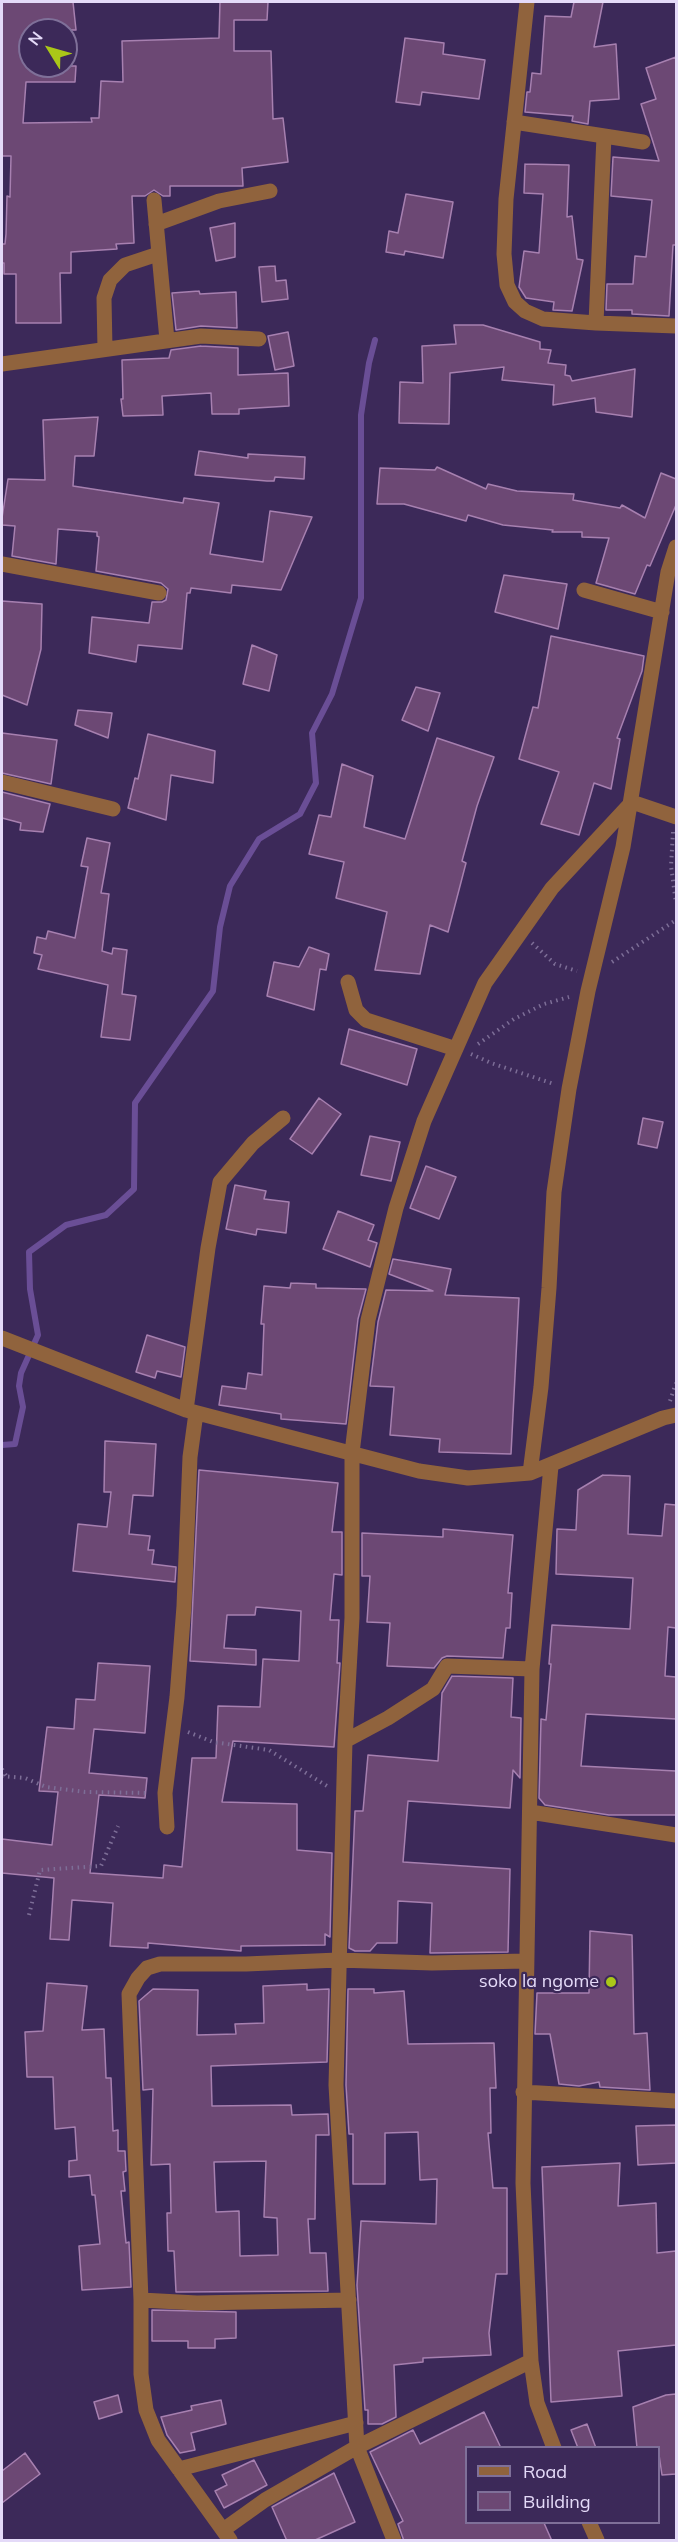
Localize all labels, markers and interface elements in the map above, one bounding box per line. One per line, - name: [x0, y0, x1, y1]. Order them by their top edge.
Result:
- north arrow: [18, 18, 78, 78]
- text: N: [24, 28, 47, 49]
- place label: soko la ngome: [479, 1971, 599, 1993]
- marker: soko la ngome: [604, 1975, 618, 1989]
- legend: [465, 2446, 660, 2524]
- text: Road: [523, 2460, 567, 2483]
- text: Building: [523, 2490, 591, 2513]

